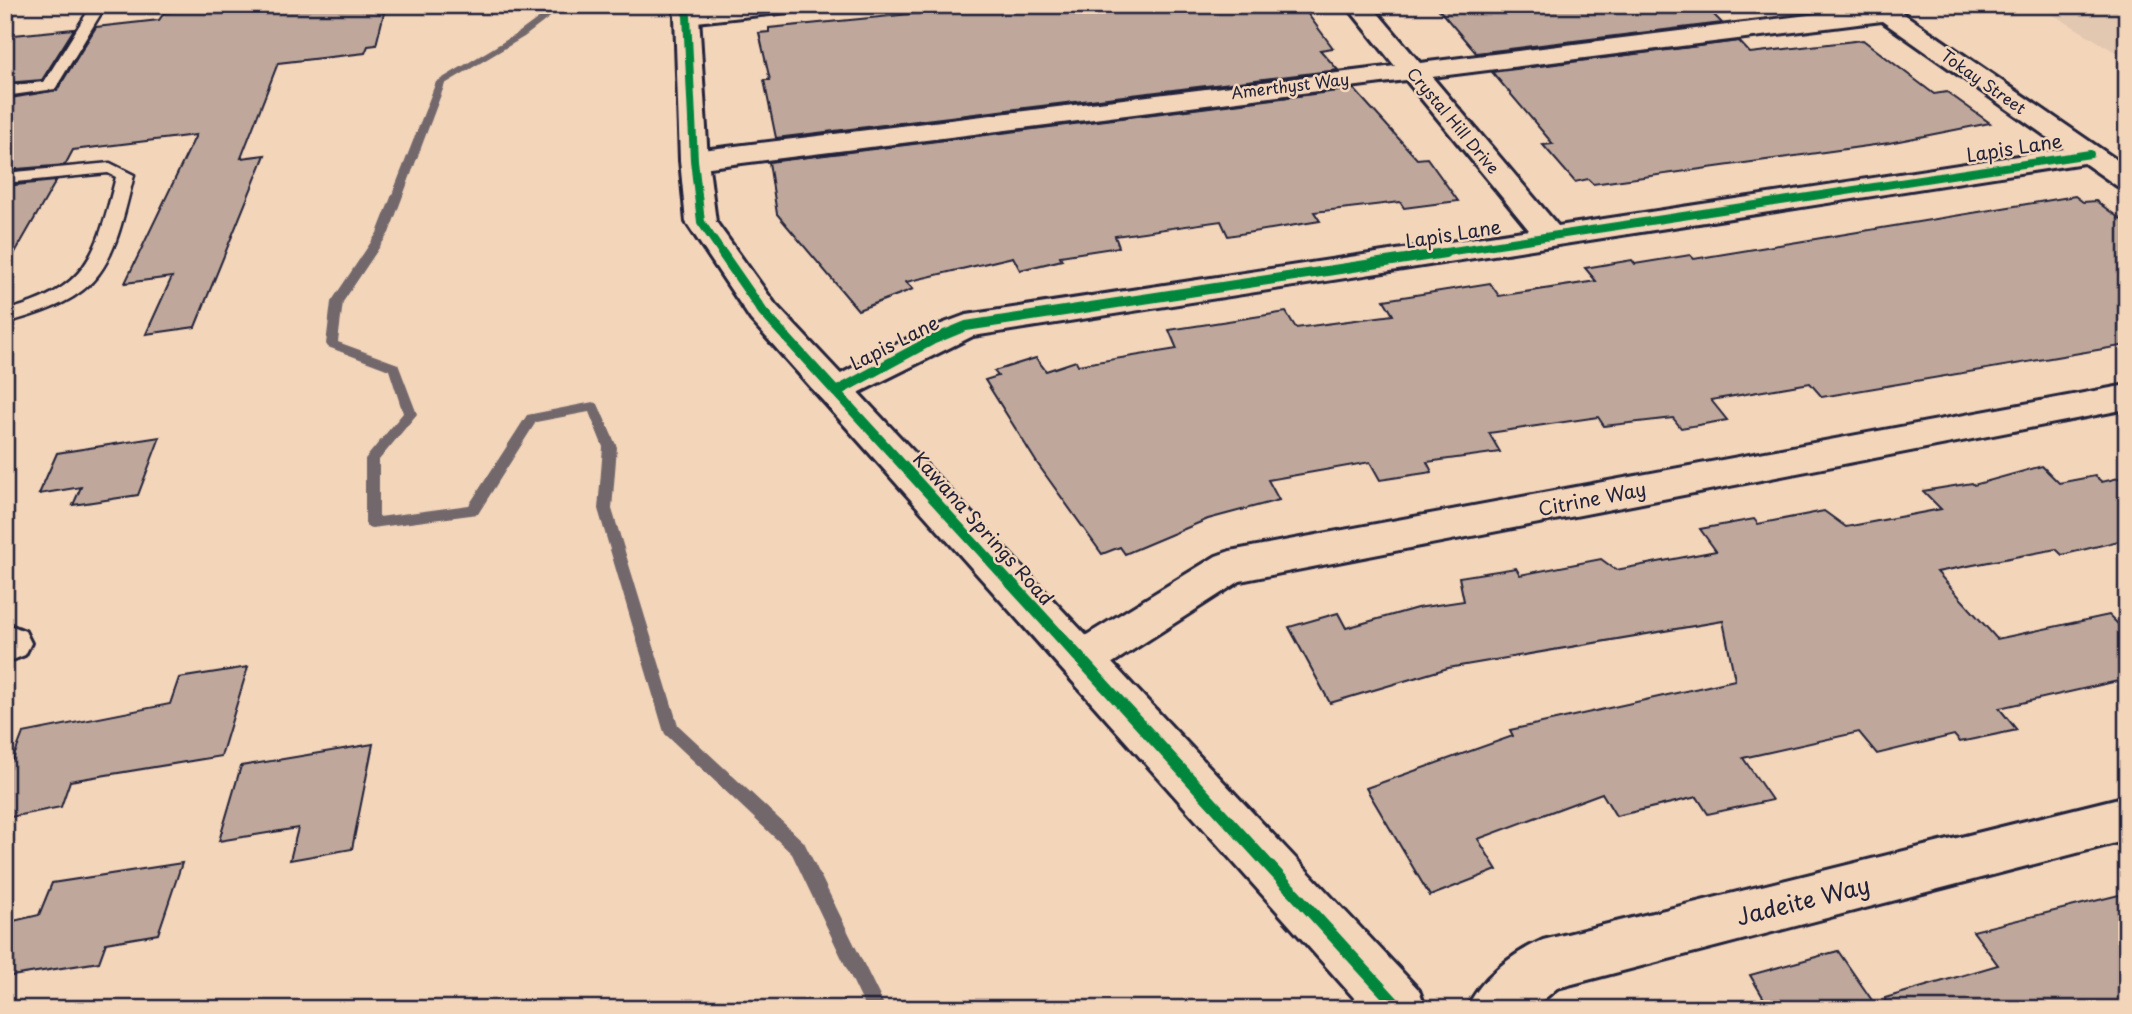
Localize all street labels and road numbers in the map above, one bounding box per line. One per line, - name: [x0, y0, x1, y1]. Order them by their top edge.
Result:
- street label: Tokay Street: [1937, 43, 2032, 120]
- street label: Crystal Hill Drive: [1402, 62, 1506, 178]
- street label: Amerthyst Way: [1230, 66, 1350, 104]
- street label: Lapis Lane: [1964, 126, 2064, 168]
- street label: Lapis Lane: [1403, 212, 1503, 254]
- street label: Lapis Lane: [844, 308, 944, 376]
- street label: Kawana Springs Road: [907, 445, 1061, 611]
- street label: Citrine Way: [1536, 474, 1648, 522]
- street label: Jadeite Way: [1732, 866, 1874, 934]

